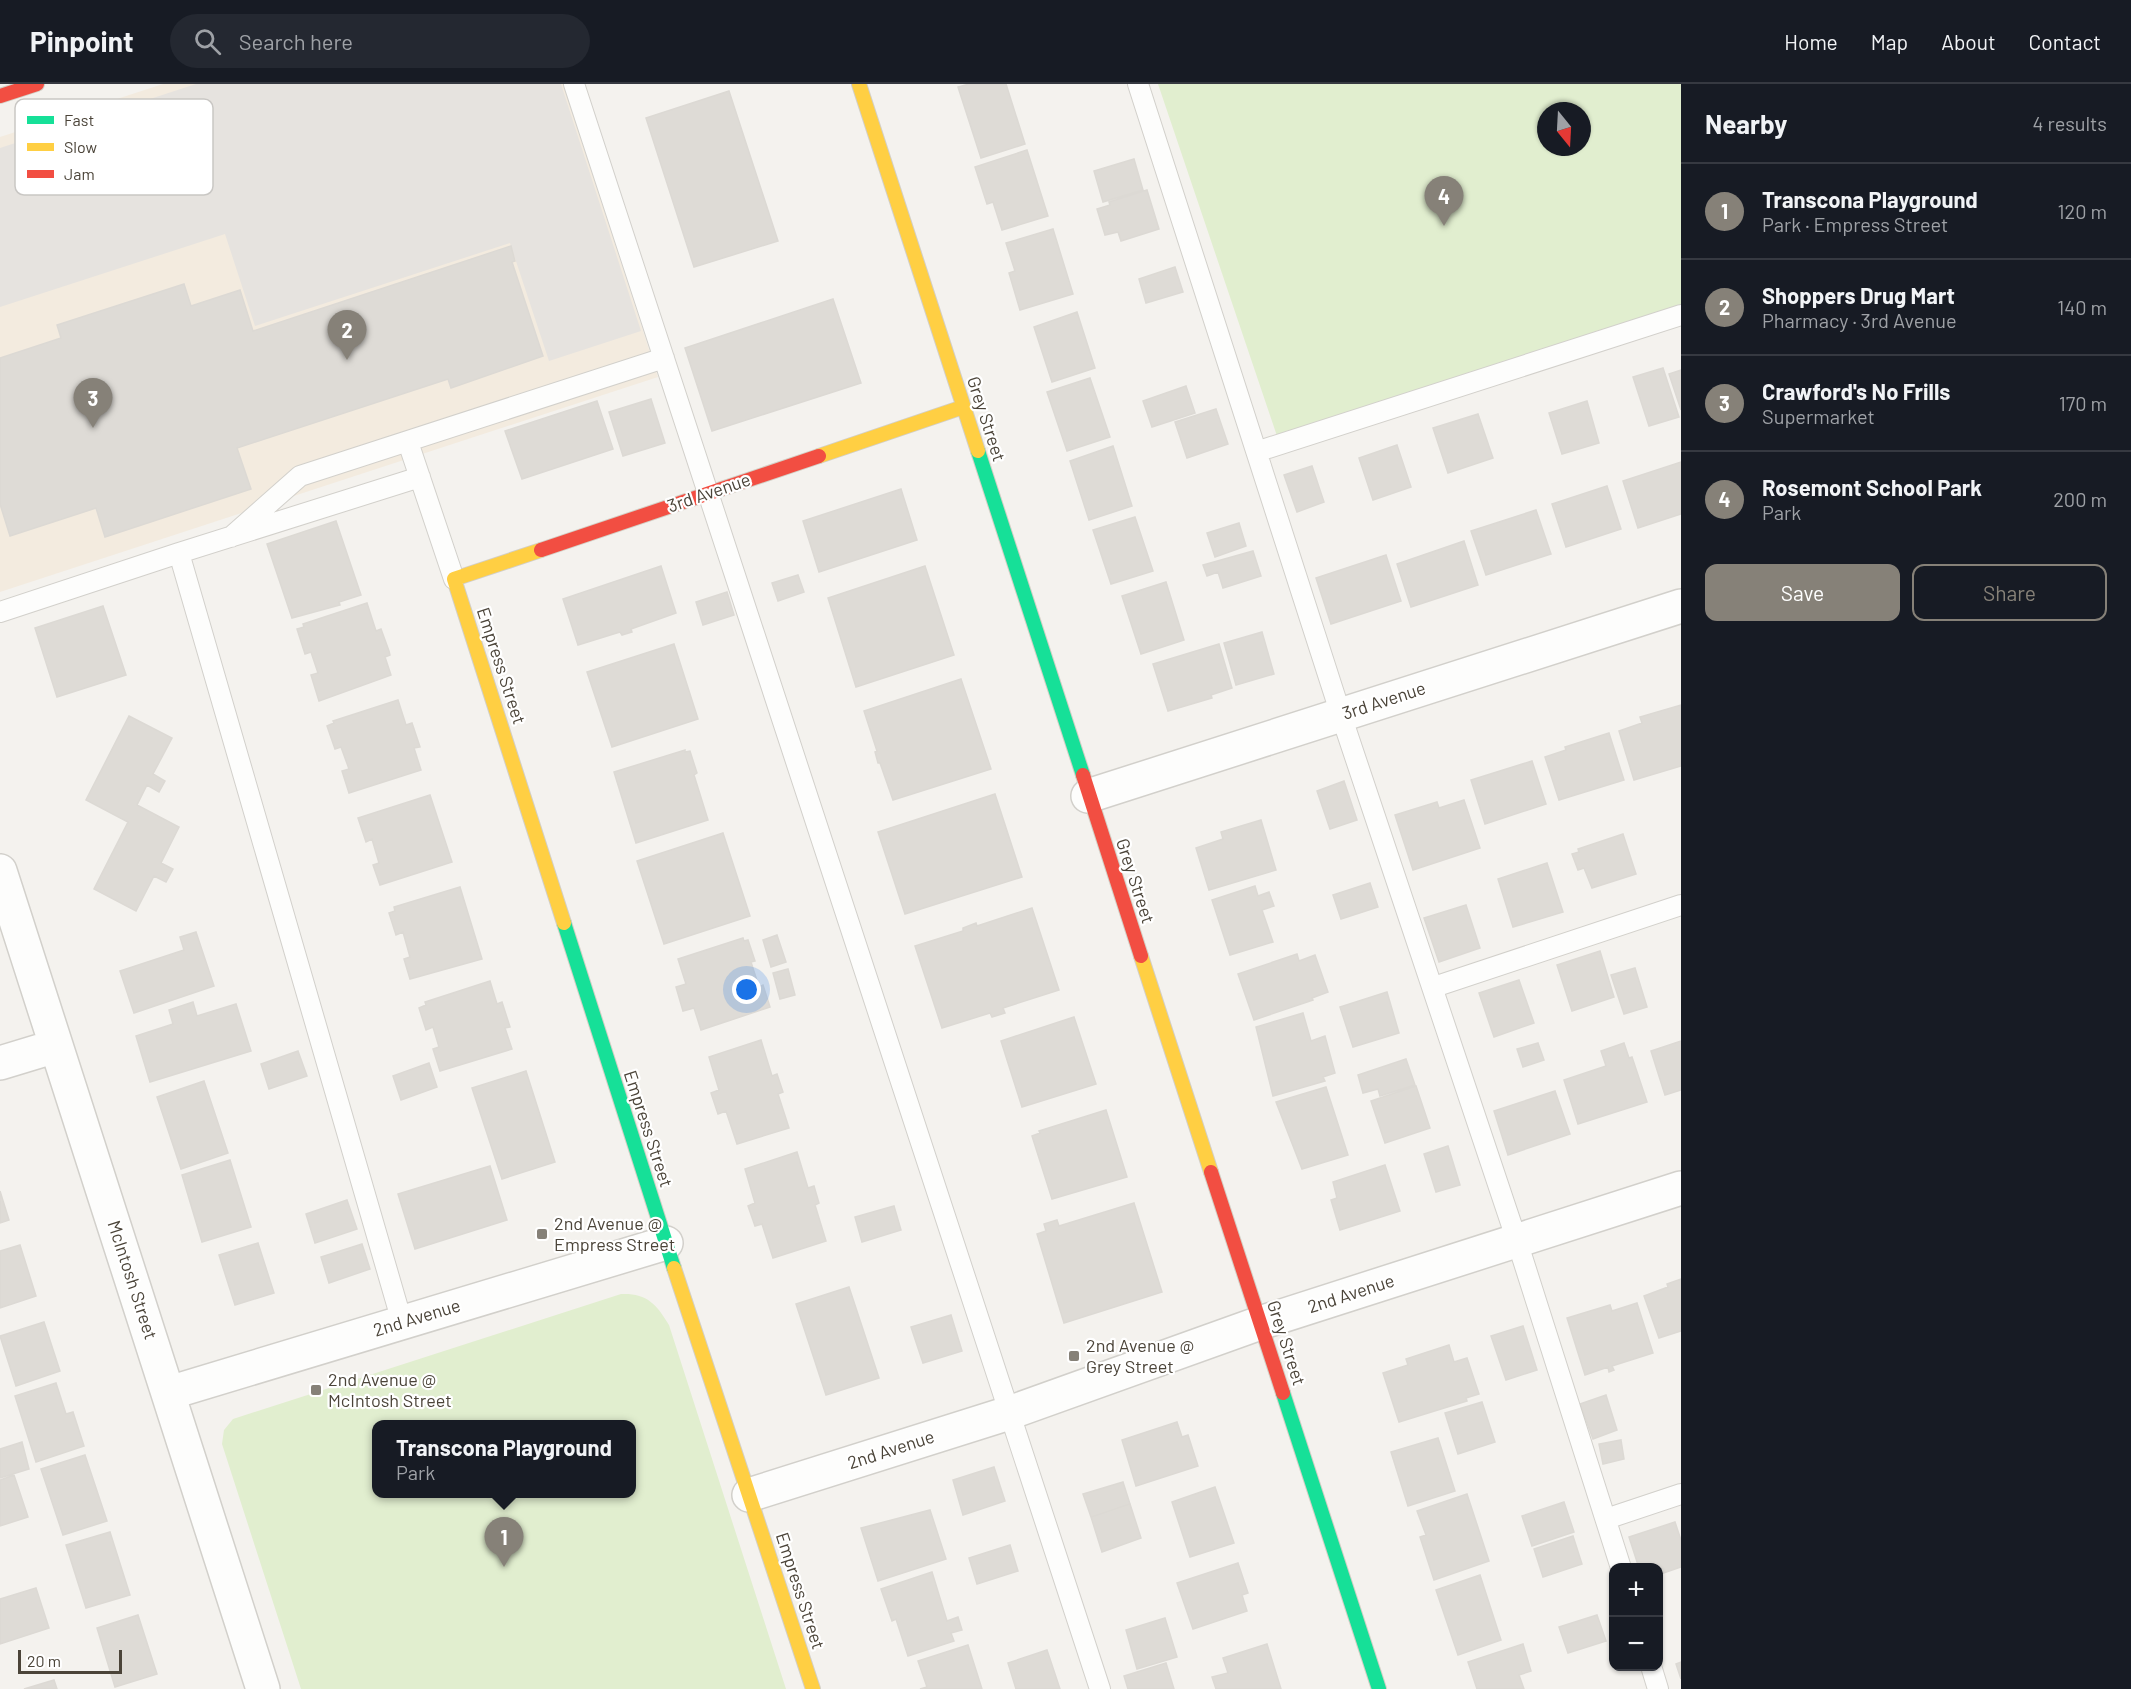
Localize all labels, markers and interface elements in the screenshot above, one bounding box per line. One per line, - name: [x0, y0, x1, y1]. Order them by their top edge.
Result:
- search box: [170, 14, 590, 68]
- text: Pinpoint: [30, 24, 134, 58]
- icon: search: [191, 25, 224, 58]
- text: Search here: [239, 28, 353, 54]
- text: Home: [1784, 29, 1838, 54]
- text: Map: [1871, 29, 1908, 54]
- text: About: [1941, 29, 1996, 54]
- text: Contact: [2029, 29, 2101, 54]
- legend: [15, 99, 213, 195]
- north arrow: [1537, 102, 1591, 156]
- text: Nearby: [1705, 108, 1787, 139]
- text: Fast: [64, 110, 94, 129]
- text: 4 results: [2032, 111, 2107, 135]
- text: Slow: [64, 137, 97, 156]
- text: Jam: [64, 164, 95, 183]
- pin: 4: [1424, 176, 1464, 226]
- text: Transcona Playground: [1762, 186, 1978, 212]
- text: 1: [1721, 199, 1728, 223]
- text: 120 m: [2057, 199, 2107, 223]
- text: Park · Empress Street: [1762, 212, 1948, 236]
- text: Shoppers Drug Mart: [1762, 282, 1955, 308]
- text: 2: [1719, 295, 1730, 319]
- text: 140 m: [2057, 295, 2107, 319]
- text: Pharmacy · 3rd Avenue: [1762, 308, 1957, 332]
- pin: 2: [328, 310, 366, 360]
- street label: Grey Street: [963, 373, 1011, 464]
- pin: 3: [74, 378, 112, 428]
- text: Crawford's No Frills: [1762, 378, 1950, 404]
- text: 3: [1719, 391, 1730, 415]
- text: 170 m: [2059, 391, 2107, 415]
- text: Supermarket: [1762, 404, 1875, 428]
- street label: 3rd Avenue: [664, 468, 753, 517]
- text: Rosemont School Park: [1762, 474, 1982, 500]
- text: 4: [1718, 487, 1731, 511]
- text: 200 m: [2053, 487, 2107, 511]
- text: Park: [1762, 500, 1801, 524]
- button: Save: [1705, 564, 1900, 621]
- button: Share: [1912, 564, 2107, 621]
- street label: Empress Street: [473, 605, 531, 727]
- street label: 3rd Avenue: [1339, 676, 1428, 724]
- street label: Grey Street: [1112, 835, 1160, 926]
- your location: [732, 975, 761, 1004]
- street label: Empress Street: [620, 1068, 678, 1190]
- place label: 2nd Avenue @ Empress Street: [554, 1212, 675, 1255]
- street label: McIntosh Street: [103, 1217, 163, 1342]
- marker: 2nd Avenue @ Empress Street: [535, 1227, 549, 1241]
- street label: 2nd Avenue: [1305, 1269, 1397, 1317]
- street label: 2nd Avenue: [371, 1293, 463, 1341]
- street label: Grey Street: [1263, 1297, 1311, 1388]
- place label: 2nd Avenue @ Grey Street: [1086, 1334, 1194, 1377]
- marker: 2nd Avenue @ Grey Street: [1067, 1349, 1081, 1363]
- place label: 2nd Avenue @ McIntosh Street: [328, 1368, 452, 1411]
- marker: 2nd Avenue @ McIntosh Street: [309, 1383, 323, 1397]
- popup: [372, 1420, 636, 1498]
- street label: 2nd Avenue: [845, 1425, 937, 1473]
- text: Transcona Playground: [396, 1434, 612, 1460]
- text: Park: [396, 1460, 435, 1484]
- pin: 1: [484, 1518, 524, 1567]
- street label: Empress Street: [772, 1530, 830, 1652]
- map controls: [1609, 1563, 1663, 1671]
- button: +: [1609, 1563, 1663, 1617]
- button: −: [1609, 1617, 1663, 1671]
- scale bar: [18, 1647, 122, 1674]
- text: 20 m: [27, 1651, 61, 1670]

